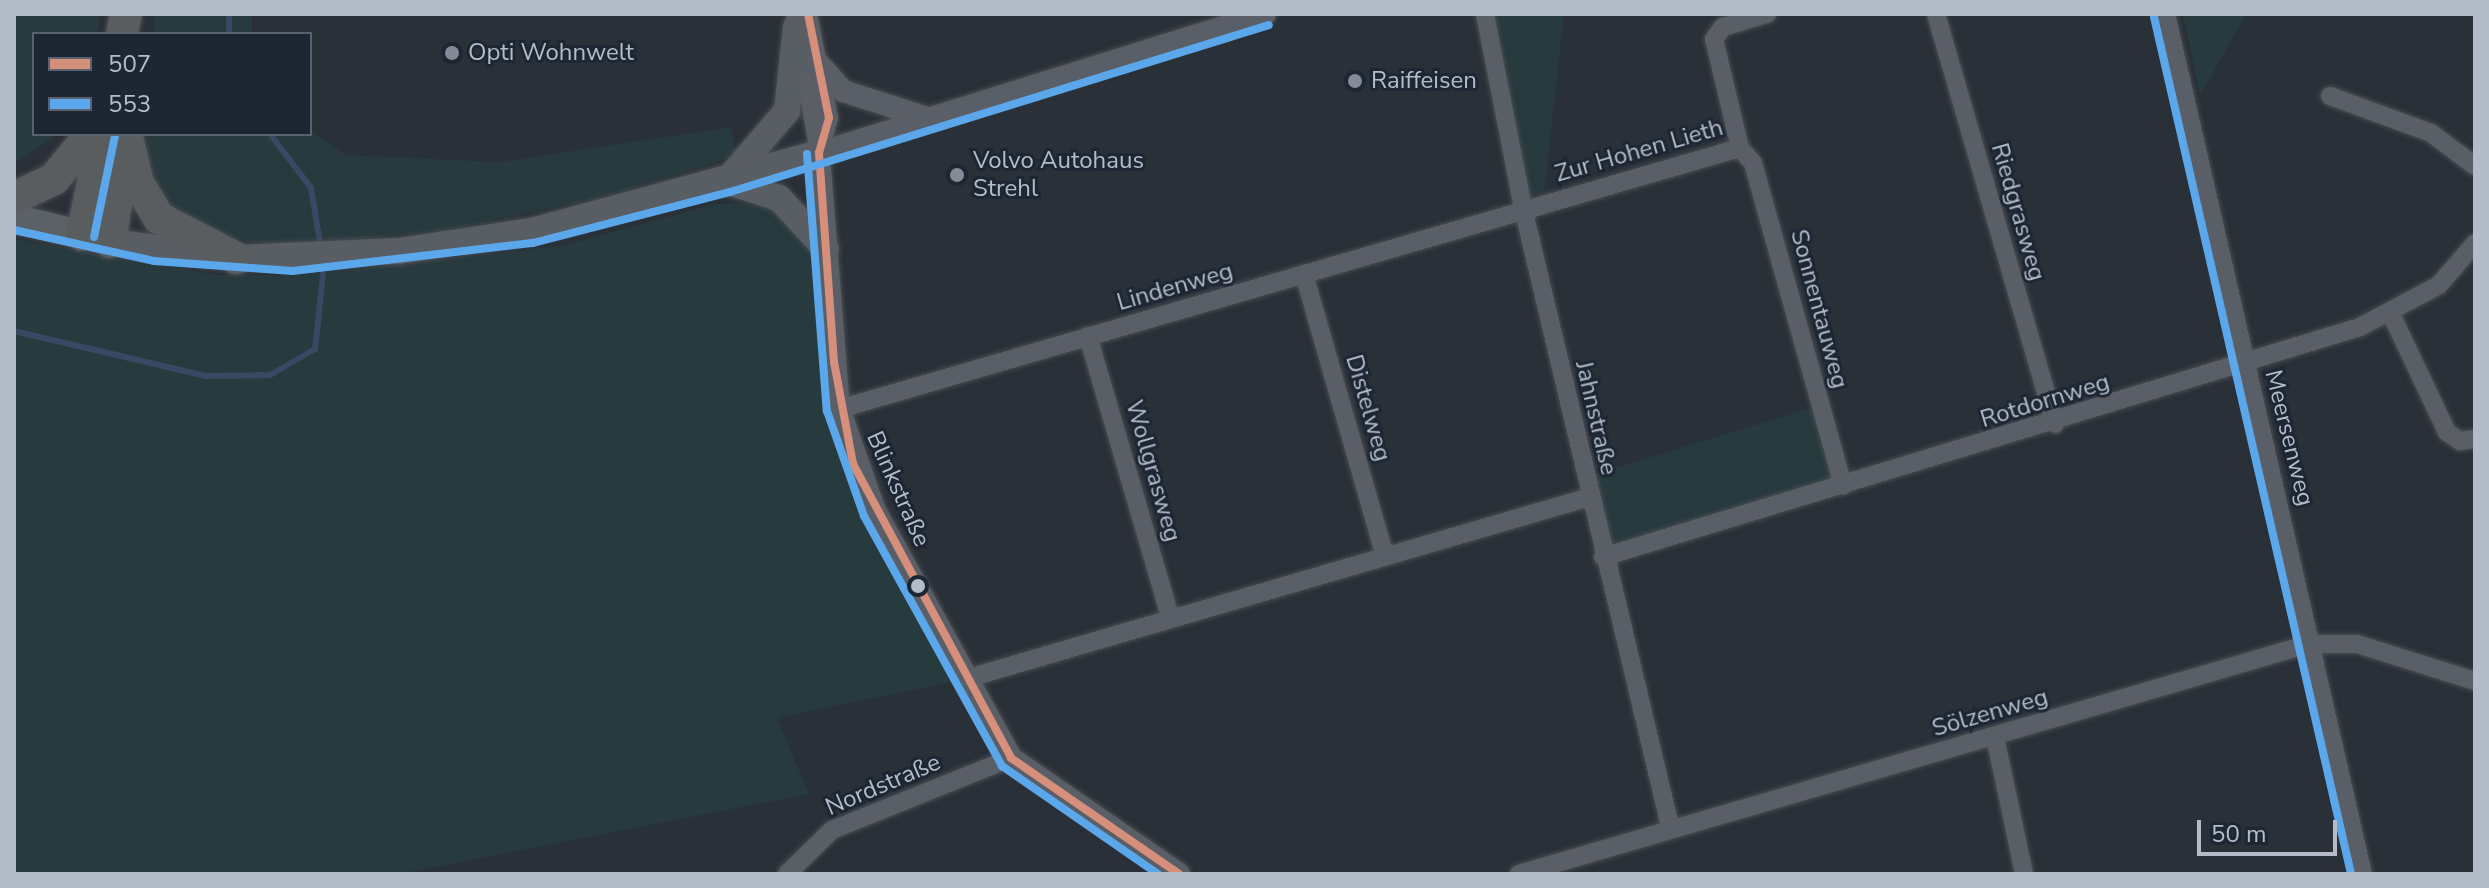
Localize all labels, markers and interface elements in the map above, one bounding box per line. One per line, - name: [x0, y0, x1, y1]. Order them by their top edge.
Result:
- legend: [32, 32, 312, 136]
- place label: Opti Wohnwelt: [468, 39, 634, 67]
- marker: Opti Wohnwelt: [443, 44, 461, 62]
- text: 507: [108, 48, 151, 80]
- place label: Raiffeisen: [1371, 67, 1477, 95]
- marker: Raiffeisen: [1346, 72, 1364, 90]
- text: 553: [108, 88, 151, 120]
- street label: Zur Hohen Lieth: [1552, 113, 1726, 189]
- street label: Riedgrasweg: [1985, 140, 2051, 284]
- place label: Volvo Autohaus Strehl: [973, 147, 1144, 203]
- marker: Volvo Autohaus Strehl: [948, 166, 966, 184]
- street label: Sonnentauweg: [1784, 226, 1854, 392]
- street label: Lindenweg: [1114, 257, 1236, 317]
- street label: Distelweg: [1339, 351, 1397, 465]
- street label: Jahnstraße: [1569, 358, 1623, 478]
- street label: Meersenweg: [2258, 367, 2320, 509]
- street label: Rotdornweg: [1977, 368, 2113, 434]
- street label: Wollgrasweg: [1119, 397, 1187, 545]
- street label: Blinkstraße: [860, 427, 936, 551]
- unlabelled marker: [910, 578, 926, 594]
- street label: Sölzenweg: [1929, 683, 2051, 743]
- street label: Nordstraße: [821, 748, 945, 822]
- scale bar: [2201, 804, 2341, 854]
- text: 50 m: [2211, 818, 2267, 850]

